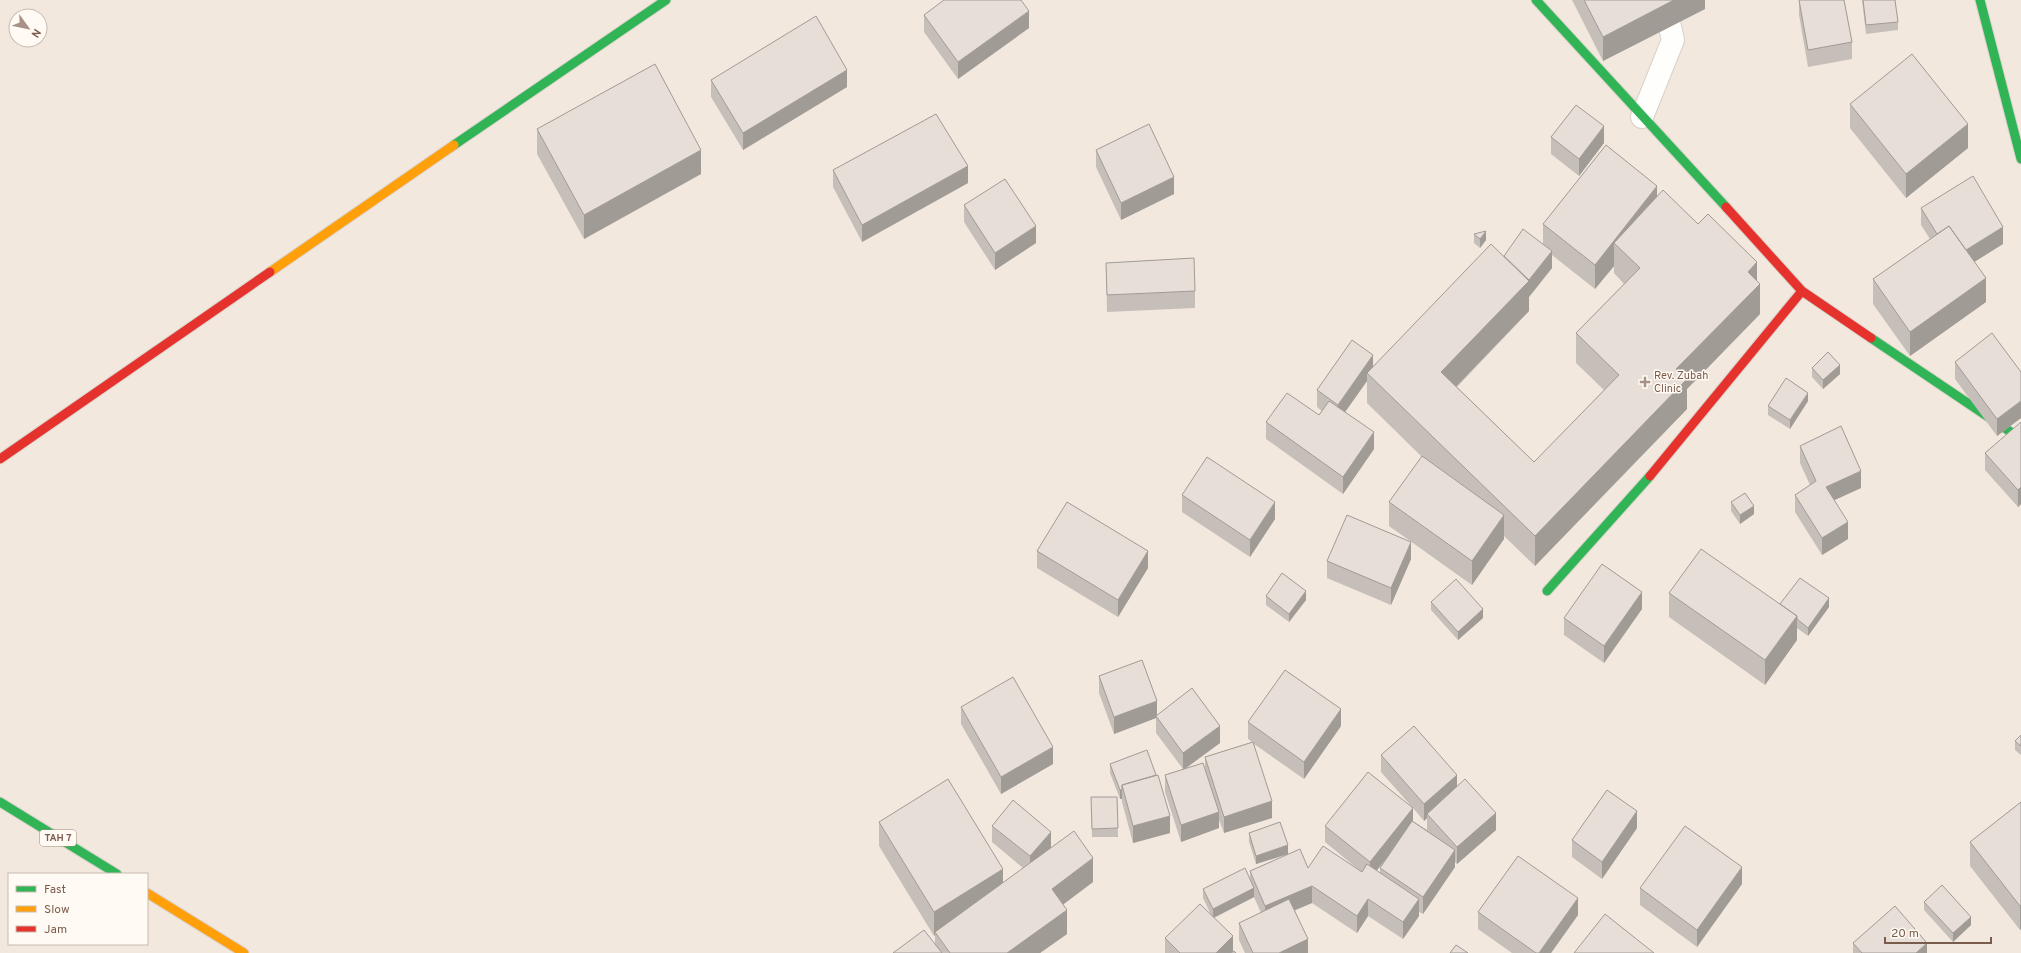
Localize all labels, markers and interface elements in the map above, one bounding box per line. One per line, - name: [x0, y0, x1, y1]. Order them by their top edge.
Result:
- north arrow: [8, 8, 48, 48]
- text: N: [28, 26, 44, 40]
- place label: Rev. Zubah Clinic: [1654, 369, 1708, 396]
- marker: Rev. Zubah Clinic: [1639, 376, 1651, 388]
- road number: TAH 7: [40, 830, 76, 846]
- legend: [8, 873, 148, 945]
- text: Fast: [44, 882, 66, 898]
- text: Slow: [44, 902, 70, 918]
- scale bar: [1885, 919, 1991, 945]
- text: Jam: [44, 922, 67, 938]
- text: 20 m: [1891, 926, 1919, 942]

